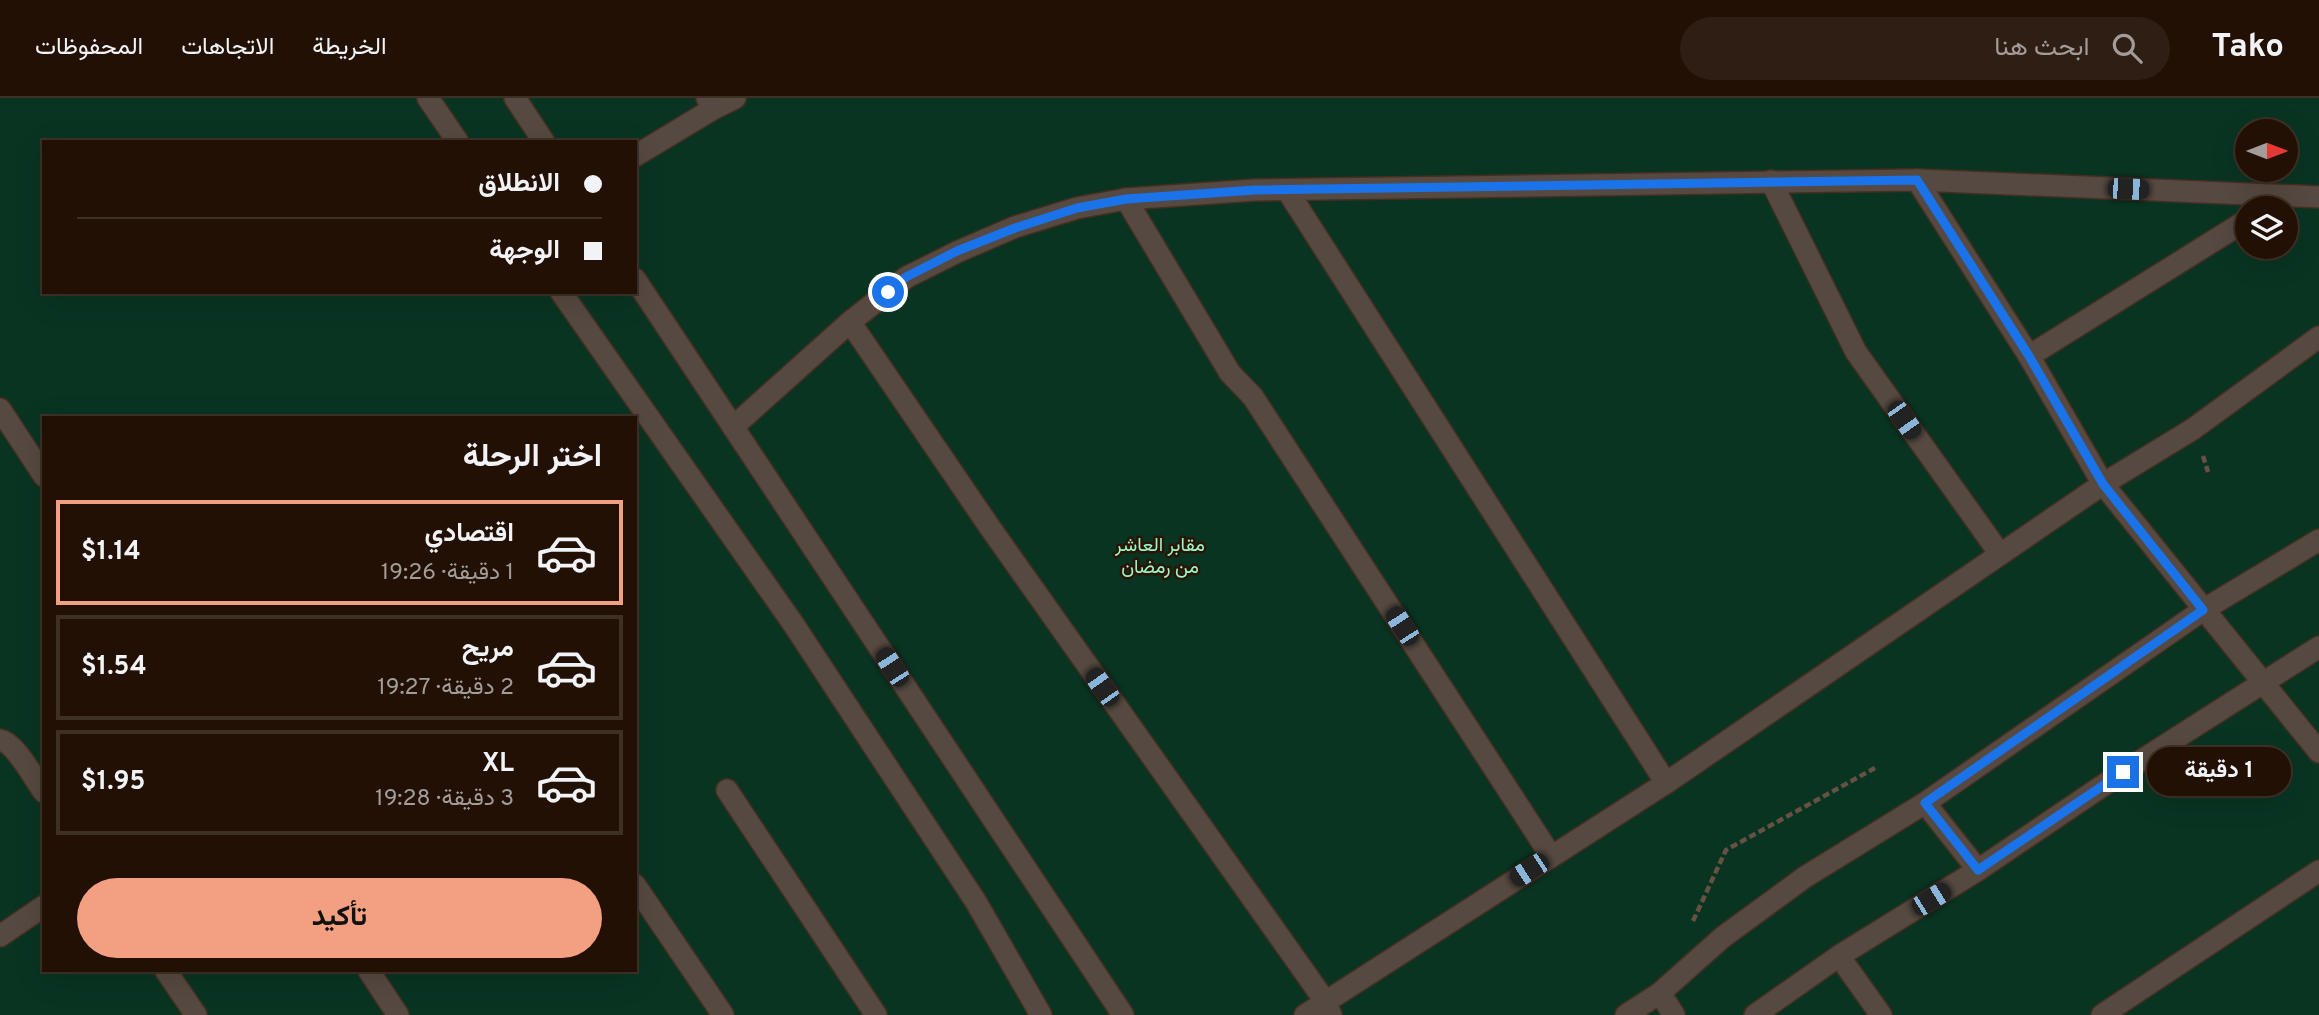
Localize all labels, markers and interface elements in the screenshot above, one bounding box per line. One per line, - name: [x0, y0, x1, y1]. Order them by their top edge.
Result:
- search box: [1680, 17, 2170, 80]
- text: Tako: [2212, 27, 2284, 69]
- icon: search: [2108, 29, 2146, 67]
- text: ابحث هنا: [1994, 32, 2090, 65]
- text: المحفوظات: [35, 33, 143, 63]
- text: الاتجاهات: [181, 33, 274, 63]
- text: الخريطة: [312, 33, 387, 63]
- north arrow: [2235, 119, 2298, 182]
- map controls: [2235, 119, 2298, 259]
- text: الانطلاق: [478, 168, 560, 201]
- car: [2107, 178, 2150, 200]
- button: layers: [2235, 196, 2298, 259]
- text: الوجهة: [489, 235, 560, 268]
- route start: [872, 276, 904, 308]
- car: [1884, 397, 1925, 443]
- text: اختر الرحلة: [463, 438, 602, 478]
- text: اقتصادي: [425, 518, 514, 551]
- icon: car: [535, 521, 598, 584]
- park label: مقابر العاشر من رمضان: [1114, 534, 1205, 580]
- text: $1.14: [81, 536, 141, 569]
- text: 1 دقيقة · 19:26: [381, 559, 514, 588]
- car: [1382, 603, 1423, 649]
- text: مريح: [462, 633, 514, 666]
- icon: car: [535, 636, 598, 699]
- car: [872, 644, 913, 690]
- text: $1.54: [81, 651, 147, 684]
- car: [1082, 664, 1123, 710]
- text: 2 دقيقة · 19:27: [377, 674, 514, 703]
- text: XL: [482, 748, 514, 781]
- callout: 1 دقيقة: [2148, 748, 2291, 796]
- icon: car: [535, 751, 598, 814]
- route end: [2107, 756, 2139, 788]
- text: 1 دقيقة: [2184, 757, 2254, 786]
- text: $1.95: [81, 766, 145, 799]
- text: 3 دقيقة · 19:28: [375, 785, 514, 814]
- car: [1506, 850, 1553, 890]
- button: تأكيد: [77, 878, 602, 958]
- car: [1908, 879, 1955, 919]

